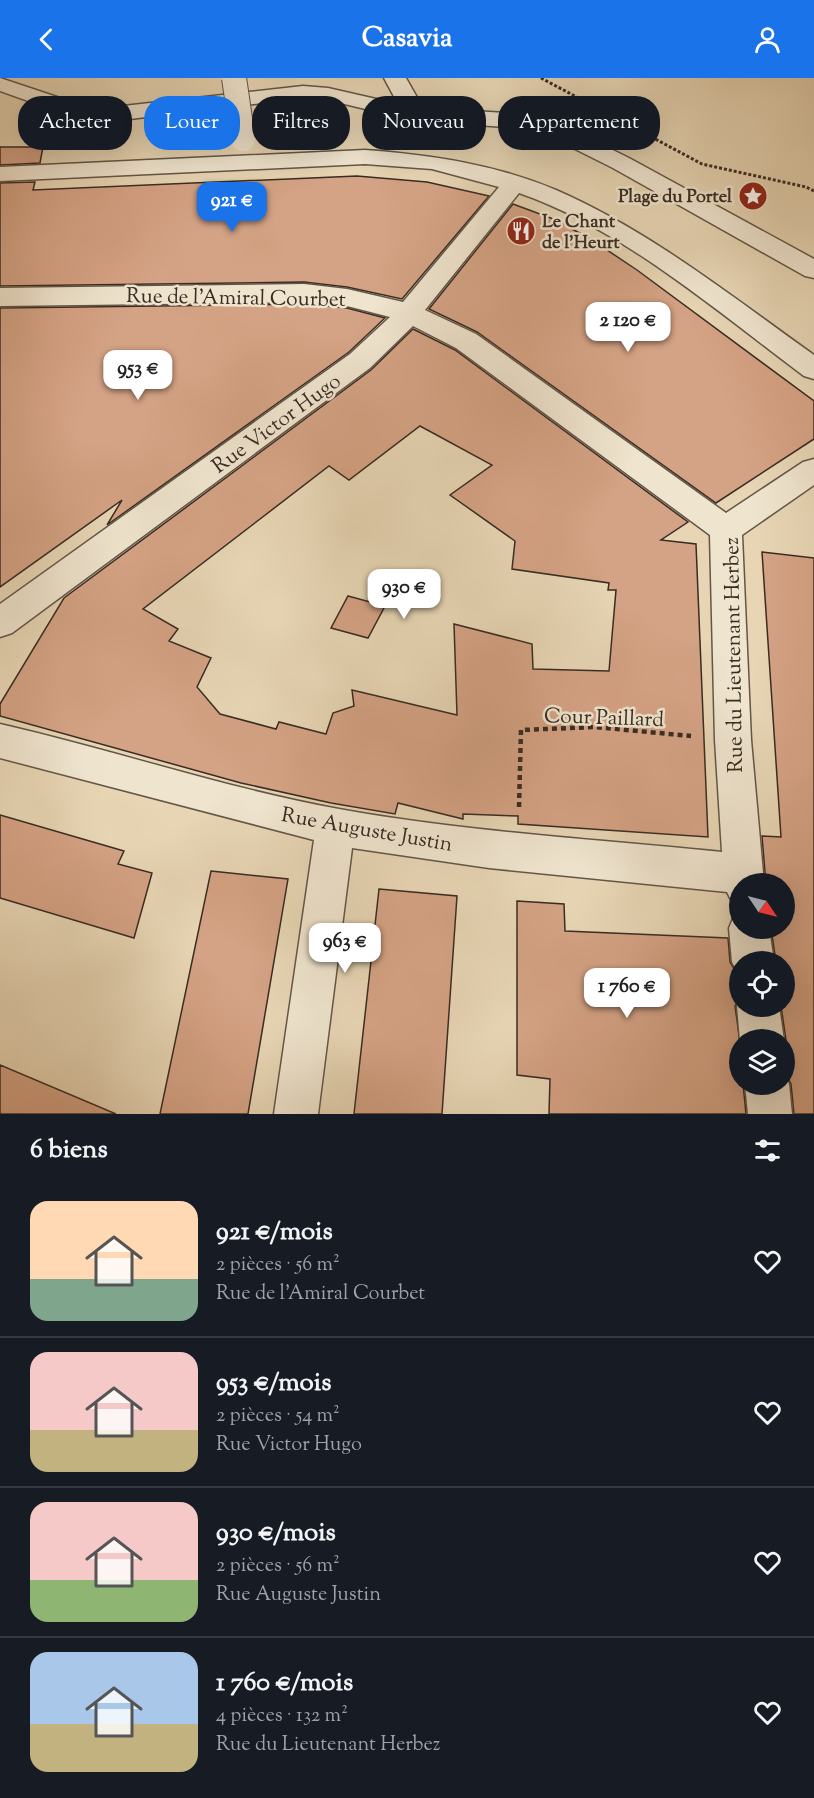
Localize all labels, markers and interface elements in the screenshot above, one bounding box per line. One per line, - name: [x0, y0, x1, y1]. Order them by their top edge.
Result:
- text: Casavia: [362, 20, 452, 59]
- icon: back: [30, 23, 63, 56]
- icon: person: [751, 23, 784, 56]
- chip: Acheter: [18, 96, 132, 150]
- chip: Louer: [144, 96, 240, 150]
- chip: Filtres: [252, 96, 350, 150]
- chip: Nouveau: [362, 96, 486, 150]
- chip: Appartement: [498, 96, 660, 150]
- place icon: Plage du Portel: [737, 180, 769, 212]
- pin: 921 €: [190, 182, 274, 233]
- place label: Plage du Portel: [618, 185, 733, 211]
- text: 921 €: [211, 187, 253, 216]
- place label: Le Chant de l'Heurt: [542, 210, 621, 257]
- restaurant icon: Le Chant de l'Heurt: [505, 215, 537, 247]
- street label: Rue de l'Amiral Courbet: [126, 282, 346, 316]
- pin: 2 120 €: [573, 302, 683, 353]
- text: 2 120 €: [600, 307, 656, 336]
- pin: 953 €: [96, 350, 180, 401]
- text: 953 €: [117, 355, 159, 384]
- street label: Rue Victor Hugo: [206, 367, 348, 482]
- street label: Rue du Lieutenant Herbez: [718, 537, 752, 773]
- pin: 930 €: [362, 569, 446, 620]
- text: 930 €: [382, 574, 426, 603]
- street label: Cour Paillard: [543, 702, 665, 736]
- street label: Rue Auguste Justin: [279, 801, 455, 861]
- north arrow: [729, 873, 795, 939]
- map controls: [729, 873, 795, 1095]
- pin: 963 €: [303, 923, 387, 974]
- text: 963 €: [323, 928, 367, 957]
- button: locate: [729, 951, 795, 1017]
- pin: 1 760 €: [572, 968, 682, 1019]
- text: 1 760 €: [598, 973, 656, 1002]
- button: layers: [729, 1029, 795, 1095]
- text: 6 biens: [30, 1132, 108, 1169]
- icon: filters: [751, 1134, 784, 1167]
- text: 921 €/mois: [216, 1214, 333, 1251]
- icon: home: [78, 1225, 150, 1297]
- icon: heart: [751, 1245, 784, 1278]
- text: 2 pièces · 56 m²: [216, 1251, 340, 1280]
- text: Rue de l'Amiral Courbet: [216, 1280, 425, 1309]
- text: 953 €/mois: [216, 1365, 331, 1402]
- icon: home: [78, 1376, 150, 1448]
- icon: heart: [751, 1396, 784, 1429]
- text: 2 pièces · 54 m²: [216, 1402, 340, 1431]
- text: Rue Victor Hugo: [216, 1431, 362, 1460]
- text: 930 €/mois: [216, 1515, 336, 1552]
- icon: home: [78, 1526, 150, 1598]
- icon: heart: [751, 1546, 784, 1579]
- text: 2 pièces · 56 m²: [216, 1552, 340, 1581]
- text: Rue Auguste Justin: [216, 1581, 381, 1610]
- text: 1 760 €/mois: [216, 1665, 353, 1702]
- icon: home: [78, 1676, 150, 1748]
- icon: heart: [751, 1696, 784, 1729]
- text: 4 pièces · 132 m²: [216, 1702, 348, 1731]
- text: Rue du Lieutenant Herbez: [216, 1731, 440, 1760]

